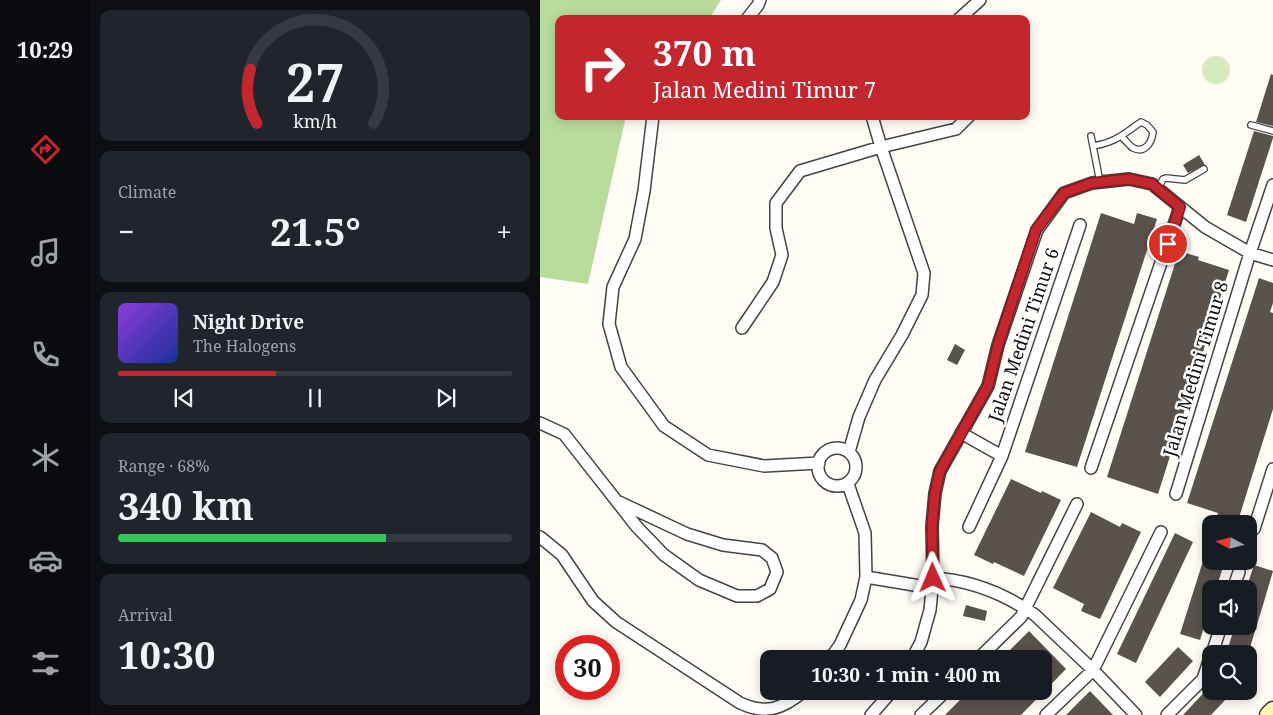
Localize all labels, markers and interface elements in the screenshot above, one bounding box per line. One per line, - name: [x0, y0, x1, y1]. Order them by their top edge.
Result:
- text: 370 m: [653, 29, 756, 76]
- text: 10:29: [17, 34, 73, 64]
- icon: right: [570, 35, 635, 100]
- text: 27: [286, 46, 344, 117]
- text: Jalan Medini Timur 7: [653, 74, 876, 104]
- text: km/h: [293, 109, 337, 133]
- icon: directions: [28, 132, 63, 167]
- text: Climate: [118, 181, 176, 203]
- text: 21.5°: [270, 205, 361, 257]
- text: −: [118, 212, 134, 250]
- text: +: [496, 212, 512, 250]
- pin: [1147, 223, 1189, 265]
- icon: arrive: [1154, 230, 1182, 258]
- icon: music: [28, 235, 63, 270]
- street label: Jalan Medini Timur 6: [982, 245, 1064, 426]
- street label: Jalan Medini Timur 8: [1157, 278, 1233, 460]
- text: Night Drive: [193, 309, 304, 335]
- text: The Halogens: [193, 335, 296, 357]
- icon: phone: [28, 337, 63, 372]
- icon: previous: [170, 384, 198, 412]
- icon: pause: [301, 384, 329, 412]
- icon: next: [432, 384, 460, 412]
- icon: climate: [28, 440, 63, 475]
- text: Range · 68%: [118, 455, 210, 477]
- text: 340 km: [118, 479, 254, 531]
- north arrow: [1202, 515, 1258, 570]
- map controls: [1202, 515, 1257, 700]
- icon: car: [28, 543, 63, 578]
- position arrow: [906, 551, 958, 603]
- button: sound: [1202, 580, 1257, 635]
- text: Arrival: [118, 604, 173, 626]
- text: 10:30: [118, 628, 215, 680]
- speed limit sign: 30: [555, 635, 620, 700]
- button: search: [1202, 645, 1257, 700]
- icon: filters: [28, 646, 63, 681]
- text: 10:30 · 1 min · 400 m: [811, 662, 1001, 688]

